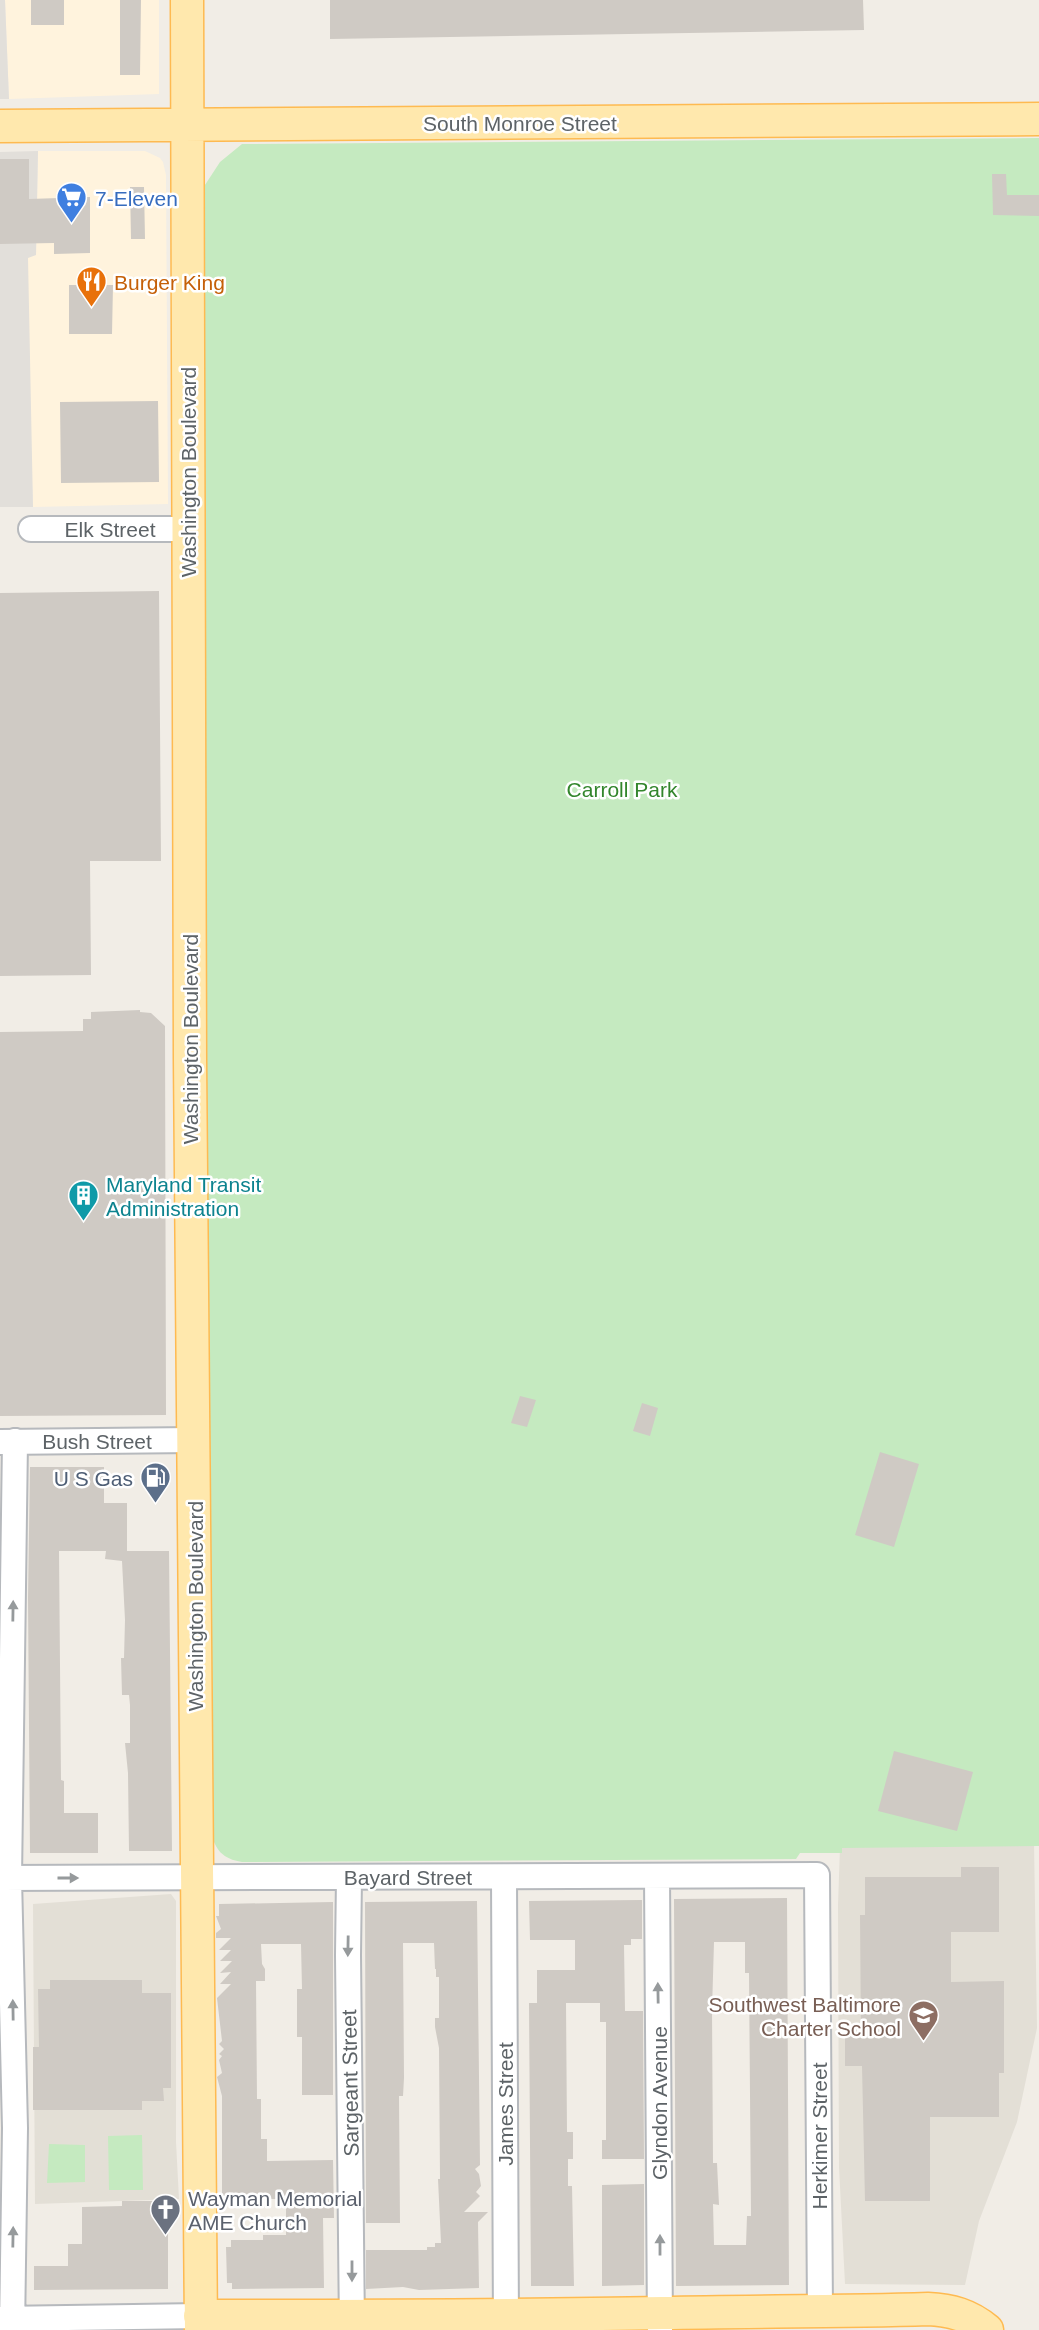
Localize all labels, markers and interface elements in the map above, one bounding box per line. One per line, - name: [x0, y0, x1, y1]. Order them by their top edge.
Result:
- street label: South Monroe Street: [423, 112, 617, 135]
- supermarket icon: 7-Eleven: [55, 181, 89, 225]
- place label: 7-Eleven: [95, 187, 178, 210]
- restaurant icon: Burger King: [74, 265, 108, 309]
- place label: Burger King: [114, 271, 225, 294]
- street label: Washington Boulevard: [177, 367, 200, 577]
- street label: Elk Street: [64, 518, 156, 541]
- park label: Carroll Park: [567, 778, 678, 801]
- street label: Washington Boulevard: [179, 934, 202, 1144]
- place label: Maryland Transit Administration: [106, 1173, 261, 1220]
- building icon: Maryland Transit Administration: [66, 1179, 100, 1223]
- street label: Bush Street: [42, 1430, 152, 1453]
- fuel station icon: U S Gas: [139, 1461, 173, 1505]
- place label: U S Gas: [54, 1467, 133, 1490]
- street label: Washington Boulevard: [184, 1501, 207, 1711]
- one-way arrow: [7, 1600, 19, 1622]
- street label: Bayard Street: [344, 1866, 472, 1889]
- one-way arrow: [57, 1872, 79, 1884]
- one-way arrow: [342, 1935, 354, 1957]
- one-way arrow: [653, 1981, 664, 2003]
- place label: Southwest Baltimore Charter School: [708, 1993, 901, 2040]
- one-way arrow: [7, 1999, 19, 2021]
- school or university icon: Southwest Baltimore Charter School: [907, 1999, 941, 2043]
- street label: Sargeant Street: [337, 2009, 363, 2157]
- street label: Glyndon Avenue: [648, 2026, 671, 2180]
- street label: James Street: [494, 2042, 517, 2166]
- street label: Herkimer Street: [808, 2062, 831, 2210]
- place label: Wayman Memorial AME Church: [188, 2187, 362, 2234]
- church icon: Wayman Memorial AME Church: [148, 2193, 182, 2237]
- one-way arrow: [7, 2226, 19, 2248]
- one-way arrow: [654, 2233, 666, 2255]
- one-way arrow: [346, 2260, 358, 2282]

